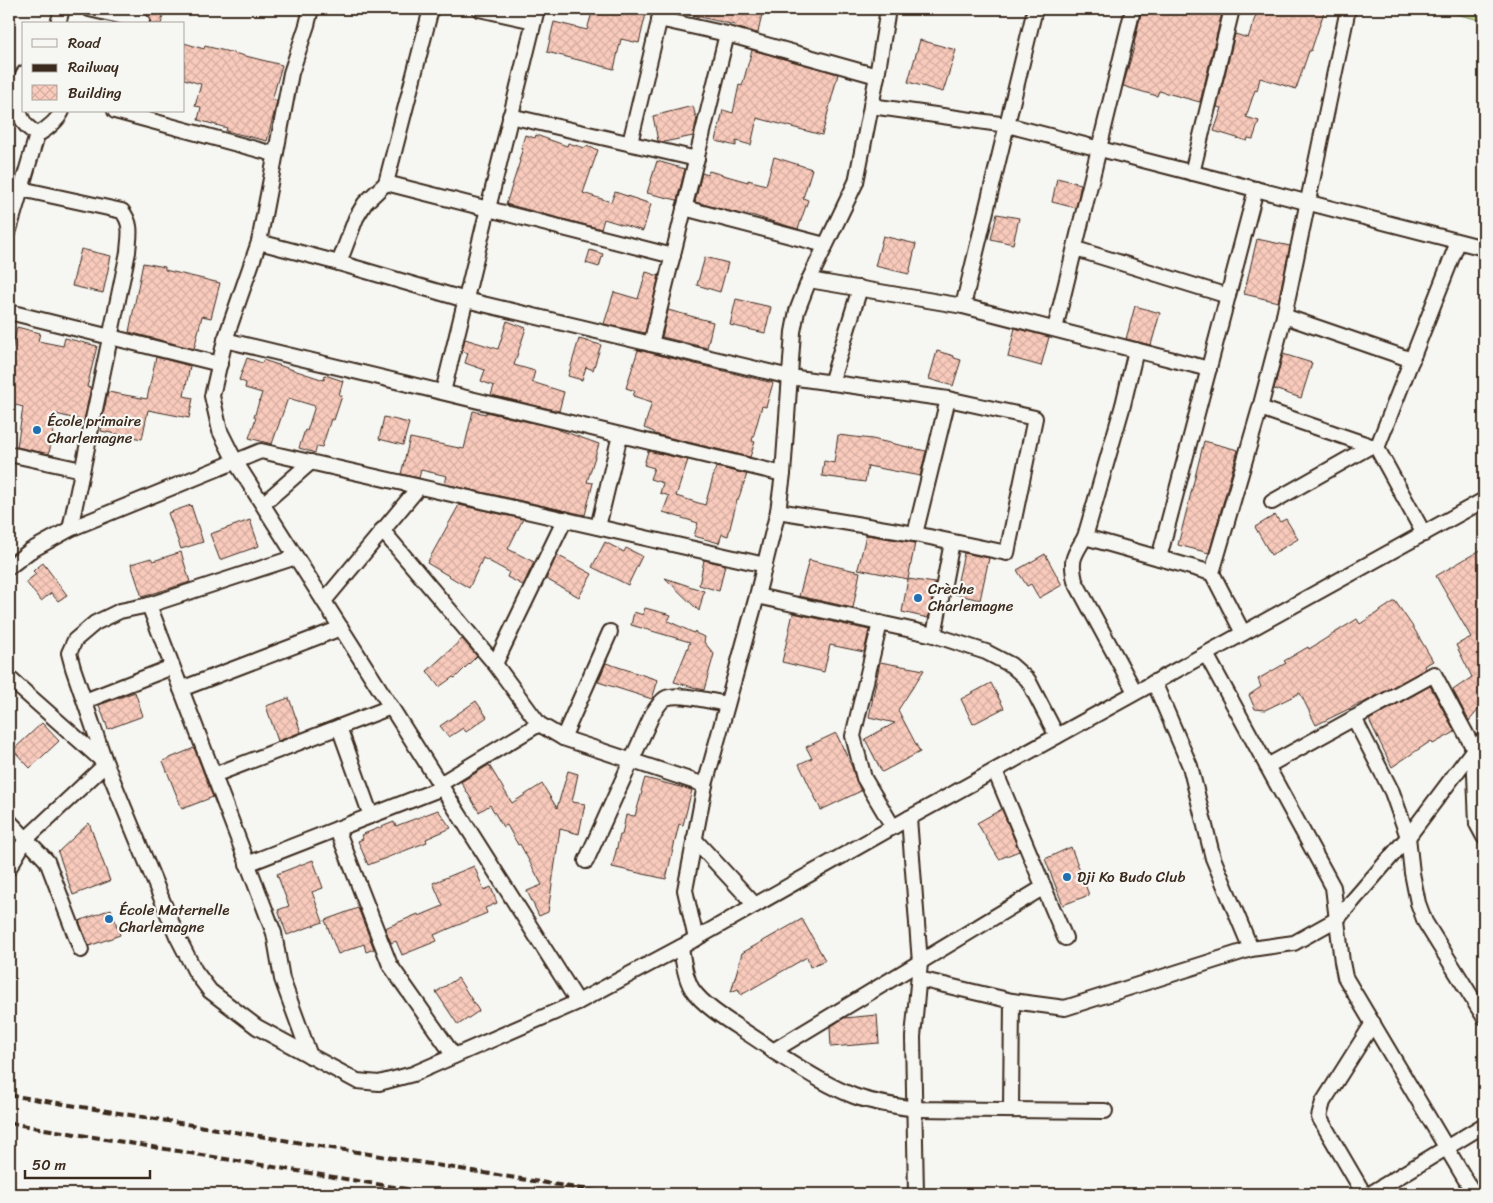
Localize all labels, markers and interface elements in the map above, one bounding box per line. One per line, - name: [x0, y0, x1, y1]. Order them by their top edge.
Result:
- legend: [22, 22, 185, 112]
- text: Road: [68, 30, 101, 56]
- text: Railway: [68, 54, 119, 80]
- text: Building: [68, 80, 122, 106]
- place label: École primaire Charlemagne: [47, 408, 141, 451]
- marker: École primaire Charlemagne: [31, 424, 43, 436]
- place label: Crèche Charlemagne: [928, 576, 1014, 619]
- marker: Crèche Charlemagne: [912, 592, 924, 604]
- place label: Dji Ko Budo Club: [1077, 864, 1185, 890]
- marker: Dji Ko Budo Club: [1061, 871, 1073, 883]
- place label: École Maternelle Charlemagne: [119, 897, 230, 940]
- marker: École Maternelle Charlemagne: [103, 913, 115, 925]
- scale bar: [25, 1148, 150, 1180]
- text: 50 m: [32, 1152, 67, 1178]

